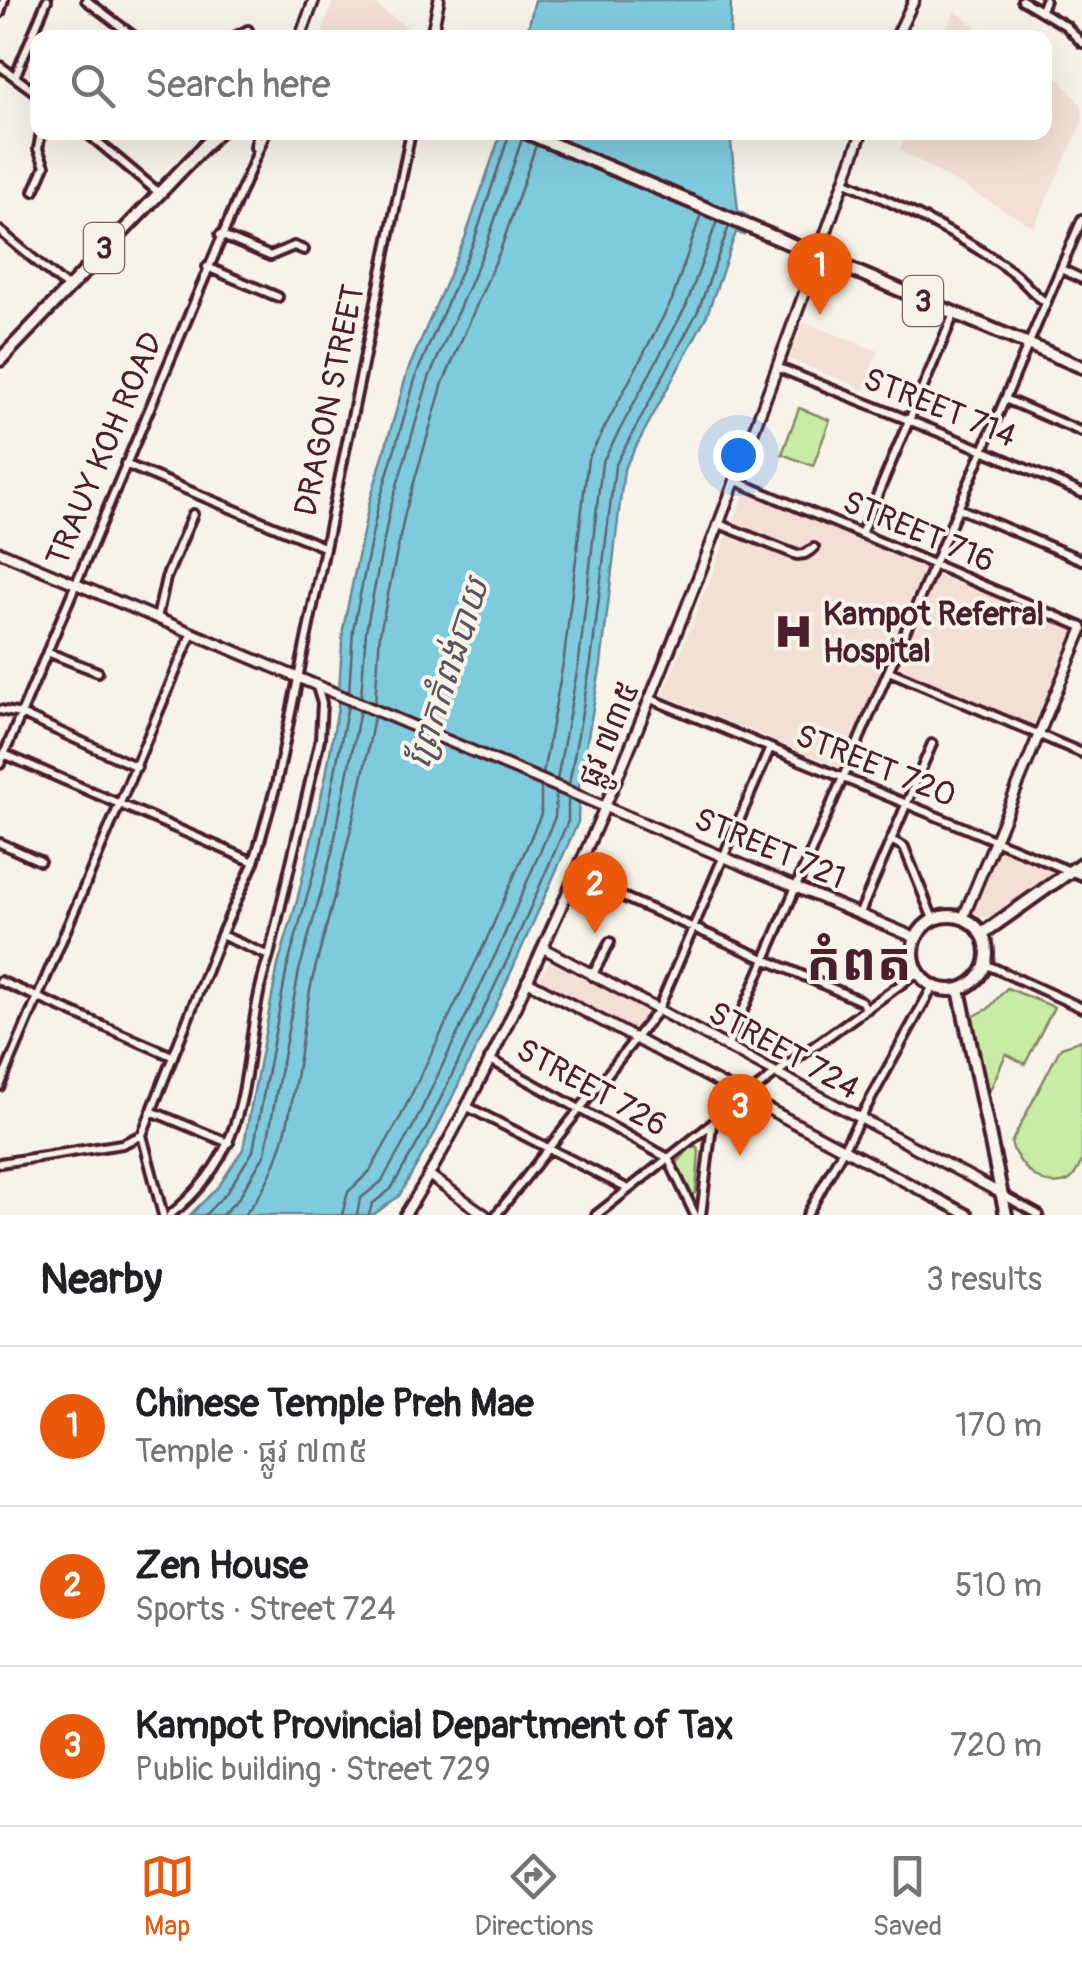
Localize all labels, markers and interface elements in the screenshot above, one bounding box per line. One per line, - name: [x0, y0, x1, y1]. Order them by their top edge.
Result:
- search box: [30, 30, 1052, 140]
- icon: search: [65, 58, 120, 113]
- text: Search here: [145, 61, 331, 109]
- road number: 3: [84, 223, 124, 273]
- pin: 1: [788, 232, 852, 315]
- road number: 3: [903, 276, 943, 326]
- street label: DRAGON STREET: [286, 281, 374, 520]
- street label: TRAUY KOH ROAD: [38, 326, 172, 572]
- street label: STREET 714: [858, 359, 1022, 457]
- your location: [713, 430, 764, 481]
- street label: STREET 716: [837, 482, 1001, 582]
- water label: ព្រែកកំពង់បាយ: [397, 570, 500, 774]
- place label: Kampot Referral Hospital: [823, 595, 1044, 672]
- hospital icon: Kampot Referral Hospital: [772, 611, 814, 653]
- street label: ផ្លូវ ៧៣៥: [569, 676, 656, 796]
- street label: STREET 720: [790, 716, 962, 816]
- street label: STREET 721: [688, 799, 851, 899]
- pin: 2: [562, 852, 628, 934]
- district label: កំពត: [806, 931, 912, 996]
- street label: STREET 724: [701, 993, 866, 1109]
- street label: STREET 726: [509, 1030, 674, 1146]
- pin: 3: [708, 1074, 772, 1156]
- text: Nearby: [40, 1254, 162, 1306]
- text: 3 results: [926, 1260, 1042, 1300]
- text: Chinese Temple Preh Mae: [135, 1380, 534, 1428]
- text: 1: [66, 1406, 79, 1446]
- text: 170 m: [955, 1406, 1042, 1446]
- text: Temple · ផ្លូវ ៧៣៥: [135, 1432, 368, 1472]
- text: Zen House: [135, 1542, 308, 1590]
- text: 2: [64, 1566, 81, 1606]
- text: 510 m: [955, 1566, 1042, 1606]
- text: Sports · Street 724: [135, 1590, 396, 1630]
- text: Kampot Provincial Department of Tax: [135, 1702, 734, 1750]
- text: 3: [64, 1726, 81, 1766]
- text: 720 m: [950, 1726, 1042, 1766]
- text: Public building · Street 729: [135, 1750, 491, 1790]
- tab: Map: [140, 1849, 195, 1944]
- tab: Directions: [474, 1849, 593, 1944]
- tab: Saved: [873, 1849, 942, 1944]

